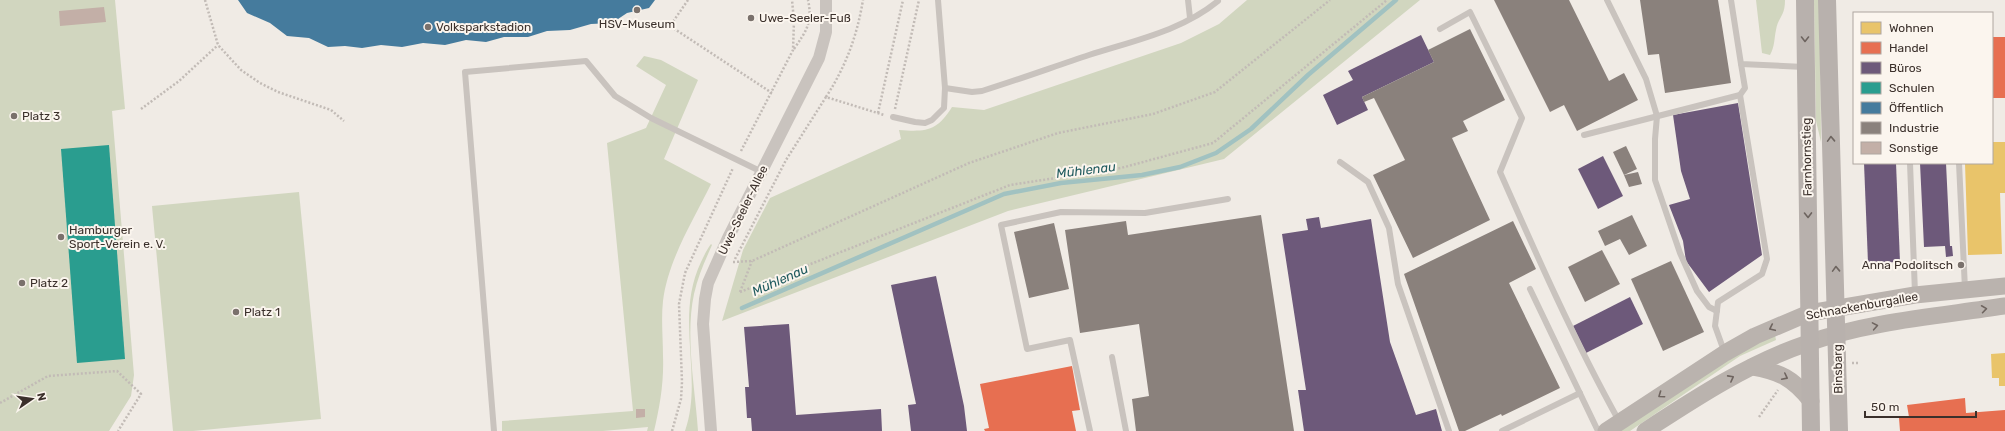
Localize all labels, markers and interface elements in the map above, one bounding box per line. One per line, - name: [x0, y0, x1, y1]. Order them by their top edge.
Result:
- marker: HSV-Museum: [632, 5, 642, 15]
- place label: Uwe-Seeler-Fuß: [759, 11, 851, 25]
- legend: [1853, 12, 1993, 164]
- marker: Uwe-Seeler-Fuß: [746, 13, 756, 23]
- place label: HSV-Museum: [599, 17, 675, 31]
- place label: Volksparkstadion: [436, 20, 531, 34]
- text: Wohnen: [1889, 21, 1934, 35]
- marker: Volksparkstadion: [423, 22, 433, 32]
- one-way arrow: [1801, 36, 1809, 42]
- text: Handel: [1889, 41, 1928, 55]
- text: Büros: [1889, 61, 1922, 75]
- text: Schulen: [1889, 81, 1935, 95]
- text: Öffentlich: [1889, 101, 1944, 115]
- place label: Platz 3: [22, 109, 60, 123]
- marker: Platz 3: [9, 111, 19, 121]
- street label: Farnhornstieg: [1799, 118, 1815, 196]
- text: Industrie: [1889, 121, 1939, 135]
- one-way arrow: [1827, 136, 1835, 142]
- text: Sonstige: [1889, 141, 1938, 155]
- water label: Mühlenau: [1055, 159, 1117, 181]
- street label: Uwe-Seeler-Allee: [715, 163, 771, 257]
- one-way arrow: [1803, 212, 1812, 218]
- place label: Hamburger Sport-Verein e. V.: [69, 223, 166, 251]
- marker: Hamburger Sport-Verein e. V.: [56, 232, 66, 242]
- place label: Anna Podolitsch: [1862, 258, 1953, 272]
- marker: Anna Podolitsch: [1956, 260, 1966, 270]
- water label: Mühlenau: [750, 261, 811, 299]
- one-way arrow: [1832, 266, 1840, 272]
- place label: Platz 2: [30, 276, 68, 290]
- marker: Platz 2: [17, 278, 27, 288]
- street label: Schnackenburgallee: [1805, 289, 1919, 323]
- place label: Platz 1: [244, 305, 280, 319]
- one-way arrow: [1981, 305, 1987, 314]
- marker: Platz 1: [231, 307, 241, 317]
- one-way arrow: [1769, 323, 1777, 331]
- one-way arrow: [1872, 323, 1878, 331]
- street label: Binsbarg: [1831, 344, 1845, 394]
- one-way arrow: [1781, 372, 1789, 380]
- one-way arrow: [1726, 376, 1734, 383]
- north arrow: [12, 379, 52, 419]
- one-way arrow: [1659, 390, 1666, 397]
- text: N: [34, 392, 48, 402]
- scale bar: [1865, 393, 1976, 419]
- text: 50 m: [1871, 400, 1899, 414]

